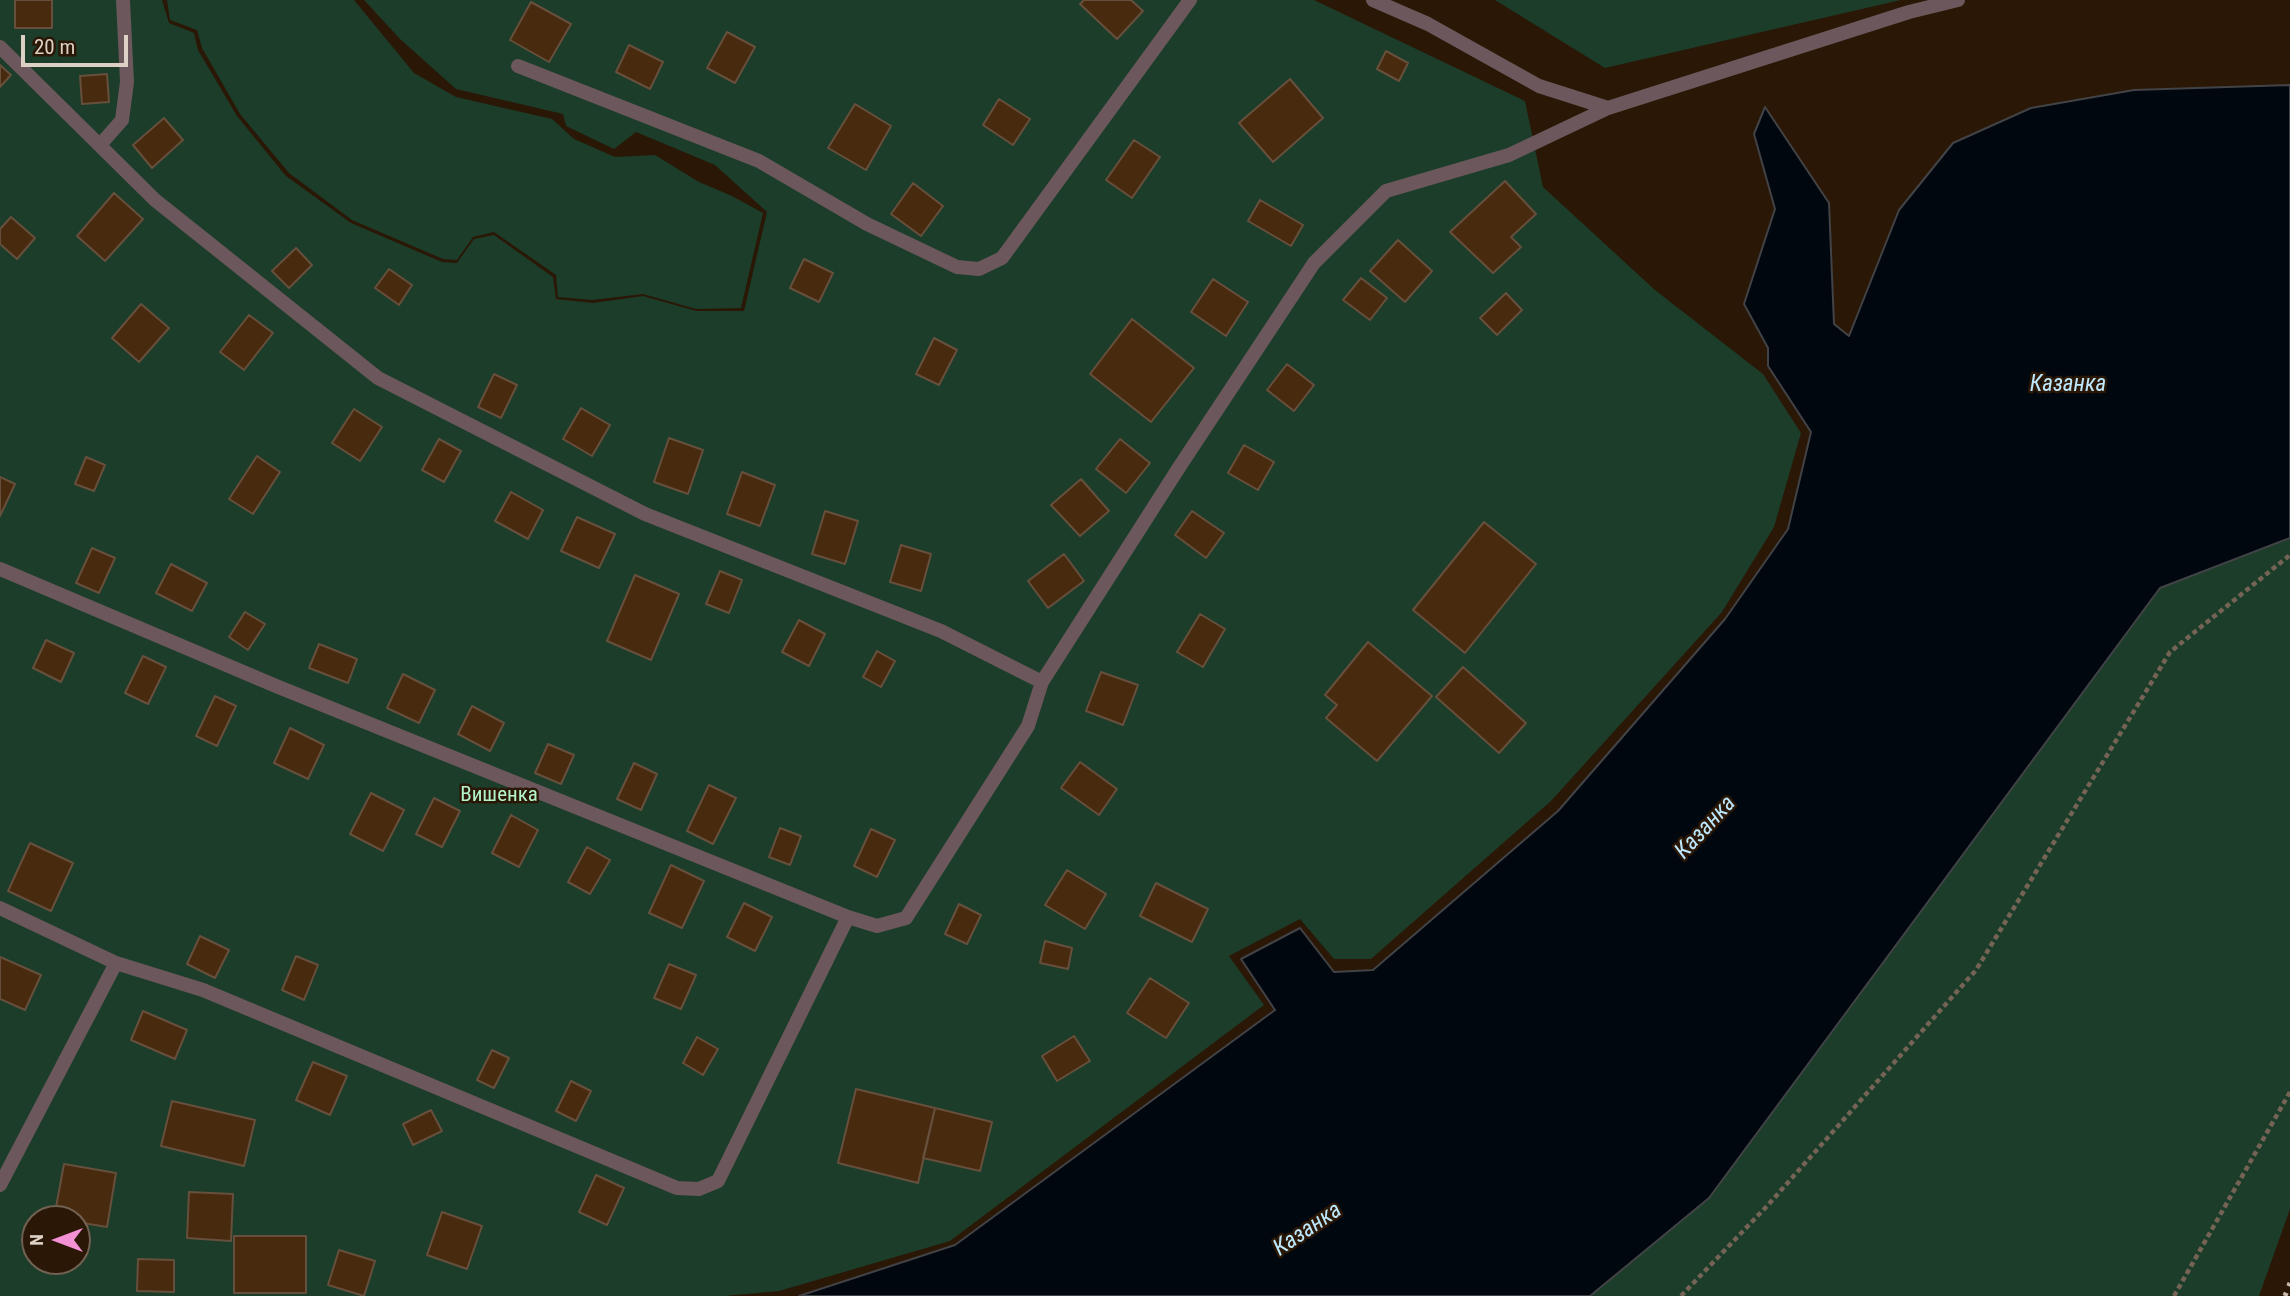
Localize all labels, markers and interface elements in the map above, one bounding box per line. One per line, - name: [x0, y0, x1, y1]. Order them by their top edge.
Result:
- scale bar: [24, 21, 131, 65]
- text: 20 m: [34, 35, 75, 59]
- water label: Казанка: [2030, 371, 2106, 399]
- park label: Вишенка: [460, 783, 538, 809]
- water label: Казанка: [1670, 791, 1742, 865]
- water label: Казанка: [1269, 1197, 1347, 1263]
- north arrow: [21, 1205, 91, 1275]
- text: N: [25, 1234, 48, 1246]

